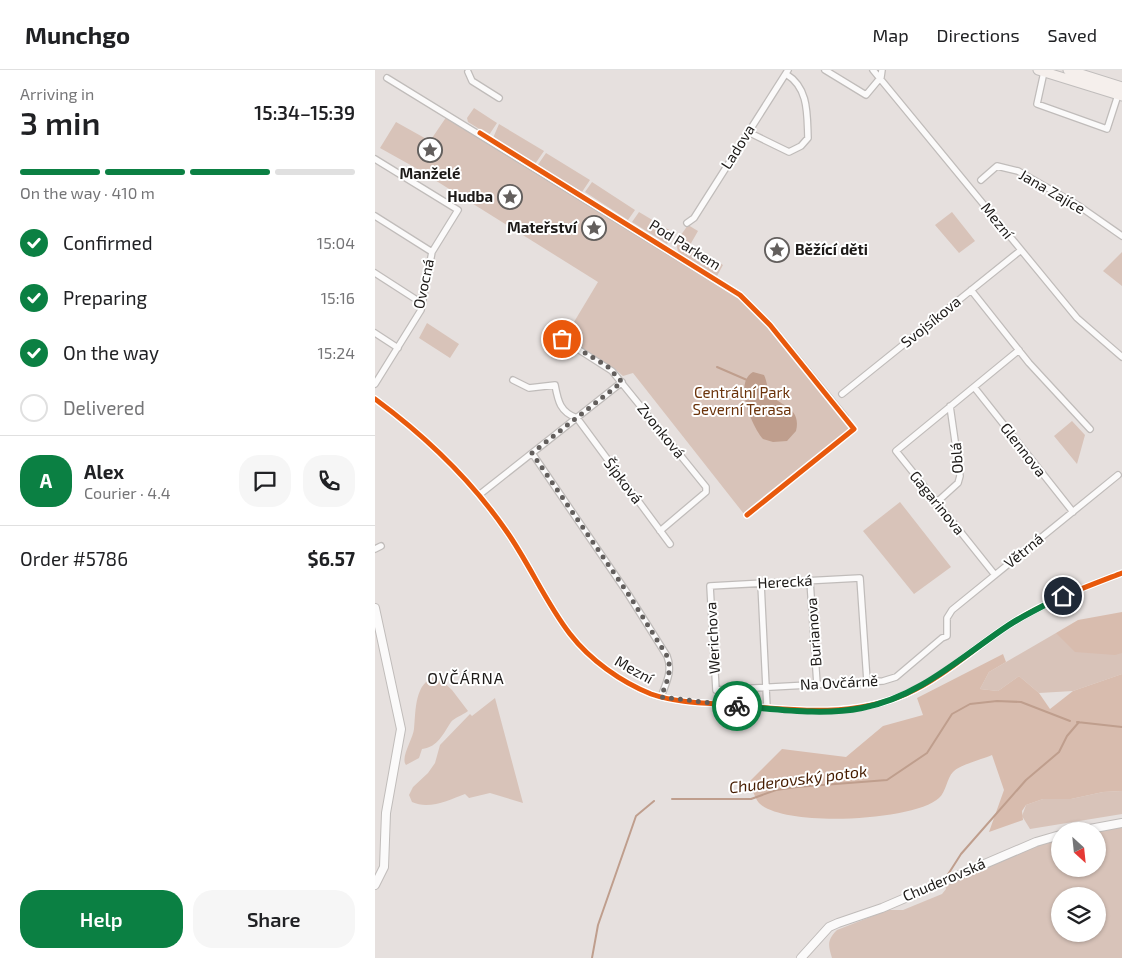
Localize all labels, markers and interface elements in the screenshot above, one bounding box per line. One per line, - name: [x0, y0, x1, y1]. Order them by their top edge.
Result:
- text: Munchgo: [25, 20, 130, 49]
- text: Map: [872, 24, 909, 46]
- text: Directions: [937, 24, 1020, 46]
- text: Saved: [1048, 24, 1097, 46]
- text: Arriving in: [20, 84, 94, 103]
- text: 15:34–15:39: [254, 101, 355, 124]
- text: 3 min: [20, 103, 101, 141]
- street label: Ladova: [717, 121, 758, 172]
- place icon: Manželé: [417, 137, 443, 163]
- place label: Manželé: [400, 164, 460, 182]
- street label: Jana Zajíce: [1016, 165, 1089, 218]
- text: On the way · 410 m: [20, 183, 155, 202]
- place icon: Hudba: [497, 184, 523, 210]
- place label: Hudba: [447, 187, 493, 205]
- street label: Mezní: [978, 199, 1019, 243]
- place icon: Mateřství: [581, 215, 607, 241]
- street label: Pod Parkem: [646, 215, 725, 273]
- place label: Mateřství: [507, 218, 578, 236]
- icon: check: [20, 229, 48, 257]
- text: Confirmed: [63, 231, 153, 254]
- text: 15:04: [317, 233, 355, 252]
- place icon: Běžící děti: [764, 237, 790, 263]
- place label: Běžící děti: [795, 240, 868, 258]
- street label: Ovocná: [409, 257, 437, 310]
- icon: check: [20, 284, 48, 312]
- text: Preparing: [63, 286, 147, 309]
- text: 15:16: [321, 288, 355, 307]
- street label: Svojsíkova: [897, 292, 965, 352]
- pin: [541, 318, 583, 360]
- icon: bag: [548, 325, 576, 353]
- icon: check: [20, 339, 48, 367]
- text: On the way: [63, 341, 159, 364]
- text: 15:24: [317, 343, 355, 362]
- park label: Centrální Park Severní Terasa: [692, 383, 792, 418]
- text: Delivered: [63, 396, 145, 419]
- street label: Zvonková: [634, 399, 689, 461]
- street label: Glennova: [997, 419, 1051, 480]
- street label: Oblá: [946, 442, 966, 474]
- street label: Šípková: [601, 454, 647, 507]
- button: chat: [239, 455, 291, 507]
- button: phone: [303, 455, 355, 507]
- text: Alex: [84, 460, 124, 483]
- street label: Gagarinova: [906, 467, 969, 538]
- text: A: [40, 469, 52, 492]
- text: Courier · 4.4: [84, 483, 171, 502]
- street label: Větrná: [1000, 529, 1047, 571]
- text: Order #5786: [20, 547, 128, 570]
- text: $6.57: [308, 547, 355, 570]
- street label: Herecká: [757, 571, 813, 591]
- pin: [1042, 575, 1084, 617]
- icon: home: [1049, 582, 1077, 610]
- street label: Burianova: [802, 597, 824, 667]
- street label: Werichova: [701, 601, 723, 675]
- street label: Mezní: [612, 651, 658, 688]
- district label: OVČÁRNA: [427, 668, 505, 687]
- street label: Na Ovčárně: [799, 671, 879, 693]
- courier: [712, 681, 762, 731]
- icon: bike: [723, 692, 751, 720]
- water label: Chuderovský potok: [728, 761, 868, 797]
- north arrow: [1051, 822, 1106, 878]
- map controls: [1051, 822, 1106, 942]
- street label: Chuderovská: [900, 854, 988, 905]
- button: layers: [1051, 887, 1106, 942]
- button: Help: [20, 890, 183, 948]
- button: Share: [193, 890, 355, 948]

